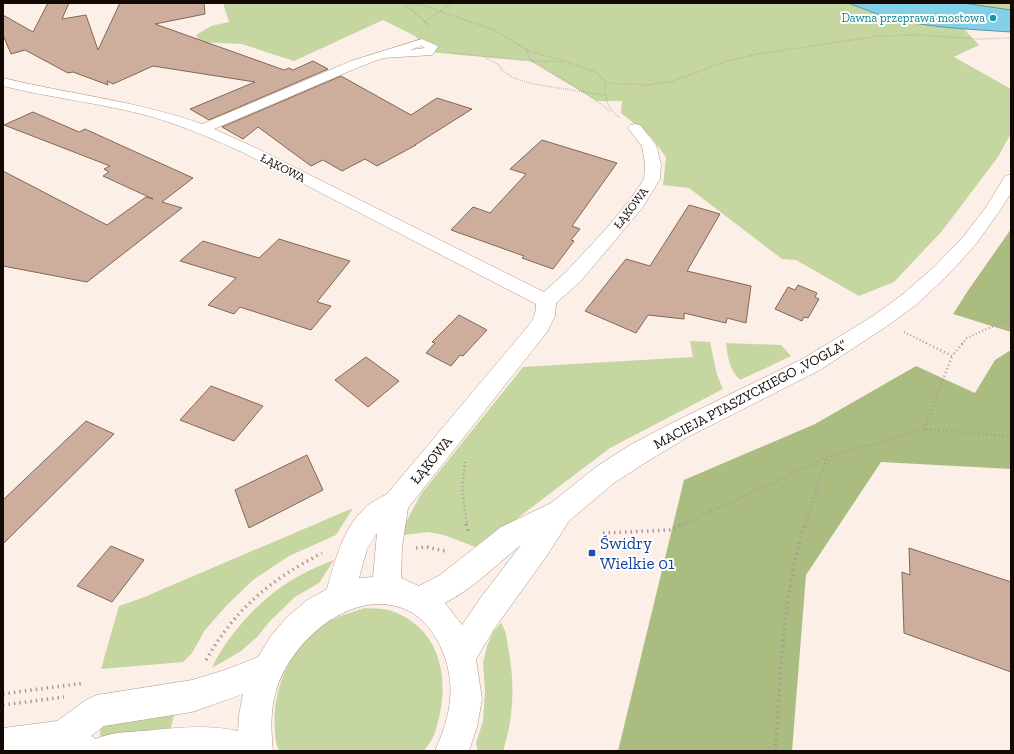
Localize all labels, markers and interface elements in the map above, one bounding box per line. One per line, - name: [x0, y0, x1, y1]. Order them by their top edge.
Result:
- place label: Dawna przeprawa mostowa: [841, 11, 985, 25]
- marker: Dawna przeprawa mostowa: [988, 13, 998, 23]
- street label: ŁĄKOWA: [258, 151, 308, 185]
- street label: ŁĄKOWA: [611, 184, 651, 232]
- street label: MACIEJA PTASZYCKIEGO „VOGLA”: [651, 336, 850, 453]
- street label: ŁĄKOWA: [407, 432, 456, 488]
- place label: Świdry Wielkie 01: [600, 533, 675, 573]
- marker: Świdry Wielkie 01: [587, 548, 597, 558]

